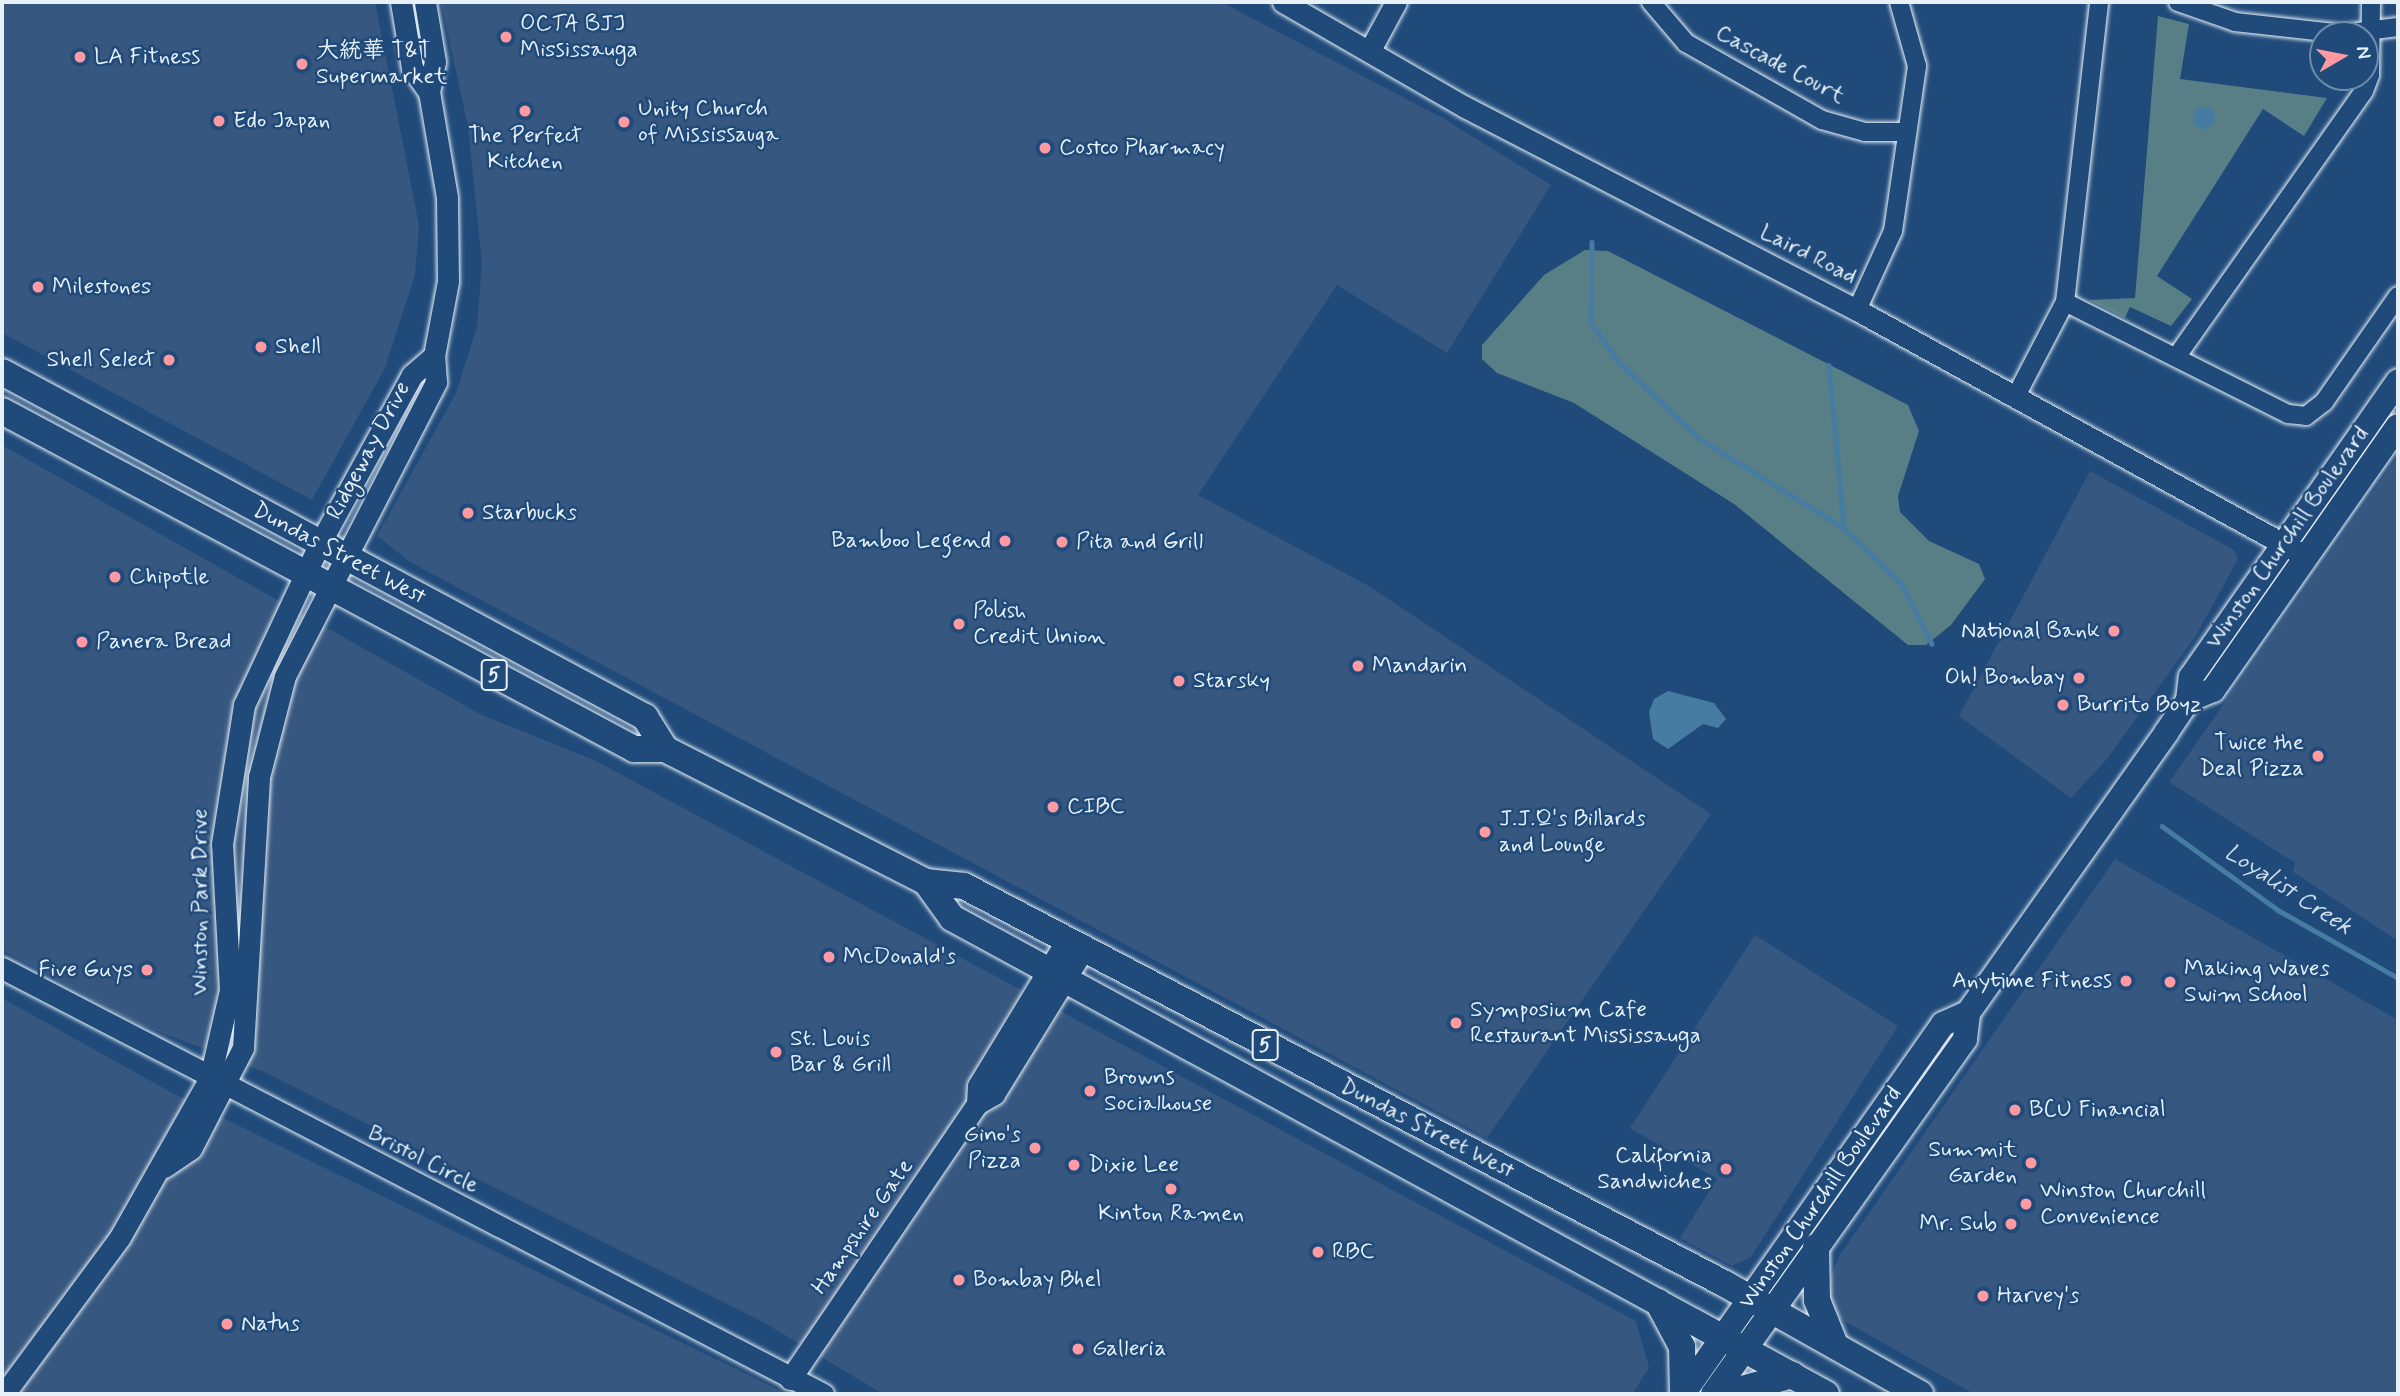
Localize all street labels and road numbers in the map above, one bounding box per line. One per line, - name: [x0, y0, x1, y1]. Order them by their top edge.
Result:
- street label: Cascade Court: [1711, 20, 1849, 110]
- street label: Laird Road: [1755, 219, 1861, 291]
- street label: Ridgeway Drive: [321, 378, 417, 524]
- street label: Winston Churchill Boulevard: [2200, 420, 2376, 656]
- street label: Dundas Street West: [245, 495, 433, 613]
- road number: 5: [480, 658, 508, 692]
- street label: Winston Park Drive: [187, 810, 215, 994]
- road number: 5: [1251, 1028, 1279, 1062]
- street label: Dundas Street West: [1332, 1072, 1522, 1186]
- street label: Winston Churchill Boulevard: [1733, 1080, 1909, 1316]
- street label: Bristol Circle: [362, 1120, 484, 1200]
- street label: Hampshire Gate: [808, 1157, 918, 1297]

